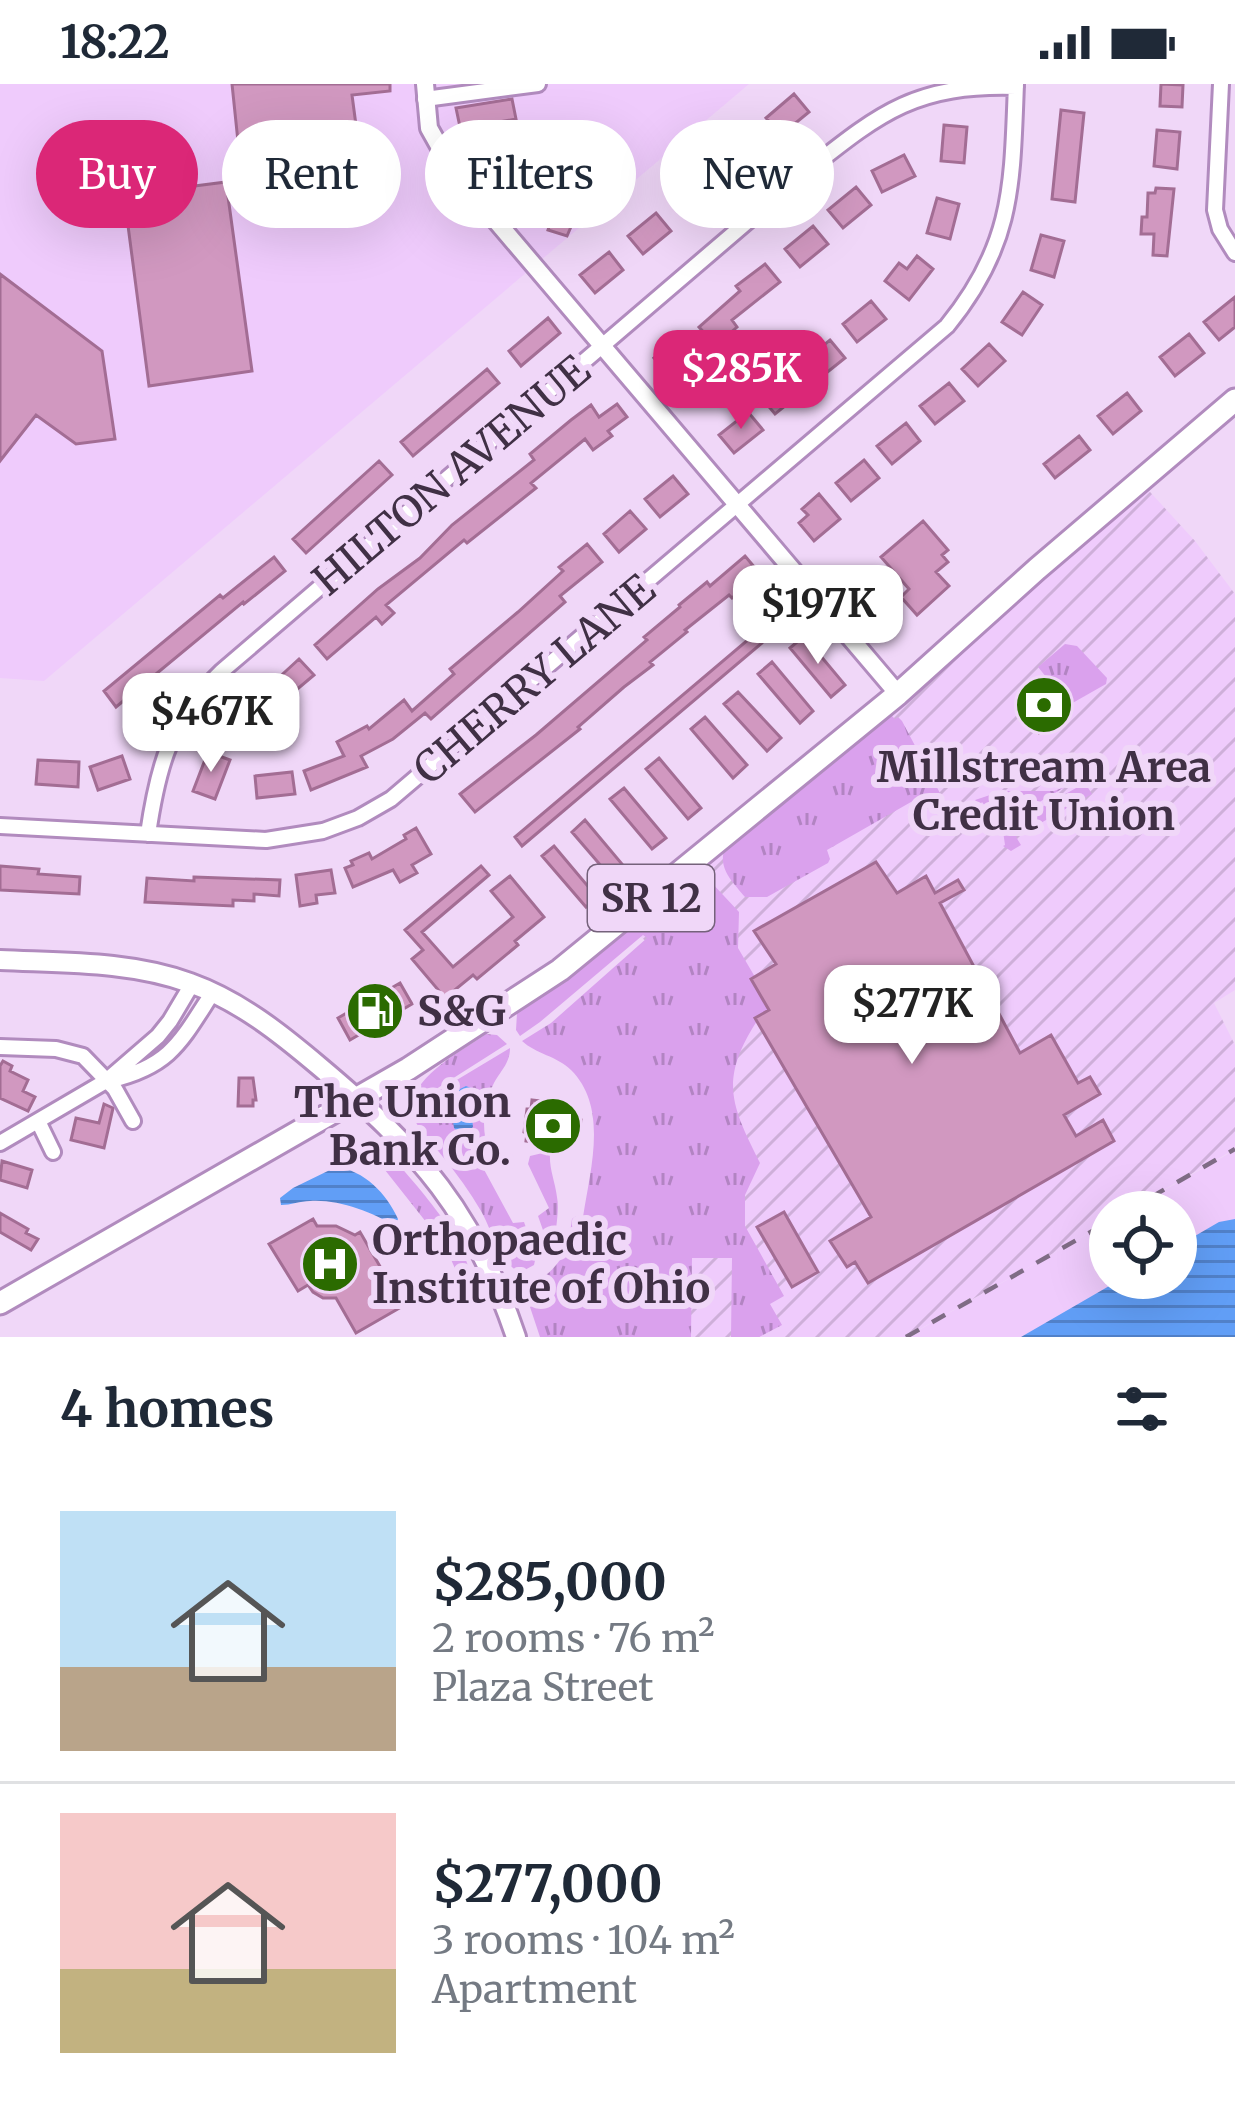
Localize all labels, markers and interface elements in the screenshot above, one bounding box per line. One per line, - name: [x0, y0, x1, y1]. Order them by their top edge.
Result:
- text: 18:22: [60, 14, 170, 70]
- chip: Buy: [36, 120, 198, 228]
- chip: Rent: [222, 120, 401, 228]
- chip: Filters: [425, 120, 636, 228]
- chip: New: [660, 120, 834, 228]
- pin: $285K: [657, 330, 825, 432]
- street label: HILTON AVENUE: [302, 344, 600, 606]
- text: $285K: [680, 344, 802, 393]
- street label: CHERRY LANE: [403, 563, 665, 795]
- pin: $197K: [734, 565, 902, 667]
- text: $197K: [760, 579, 876, 628]
- pin: $467K: [127, 673, 295, 775]
- bank icon: Millstream Area Credit Union: [1013, 674, 1075, 736]
- text: $467K: [149, 687, 273, 736]
- place label: Millstream Area Credit Union: [877, 741, 1211, 841]
- road number: SR 12: [588, 865, 714, 931]
- pin: $277K: [828, 965, 996, 1067]
- text: $277K: [851, 979, 973, 1028]
- fuel station icon: S&G: [344, 980, 406, 1042]
- place label: S&G: [417, 985, 506, 1037]
- place label: The Union Bank Co.: [294, 1076, 511, 1176]
- bank icon: The Union Bank Co.: [522, 1095, 584, 1157]
- map controls: [1089, 1191, 1197, 1299]
- button: locate: [1089, 1191, 1197, 1299]
- place label: Orthopaedic Institute of Ohio: [372, 1214, 710, 1314]
- hospital icon: Orthopaedic Institute of Ohio: [299, 1233, 361, 1295]
- icon: filters: [1109, 1376, 1175, 1442]
- text: 4 homes: [60, 1377, 274, 1441]
- text: $285,000: [432, 1550, 667, 1614]
- icon: home: [156, 1559, 300, 1703]
- text: 2 rooms · 76 m²: [432, 1614, 715, 1663]
- text: Plaza Street: [432, 1663, 653, 1712]
- text: $277,000: [432, 1852, 663, 1916]
- icon: home: [156, 1861, 300, 2005]
- text: 3 rooms · 104 m²: [432, 1916, 735, 1965]
- text: Apartment: [432, 1965, 637, 2014]

